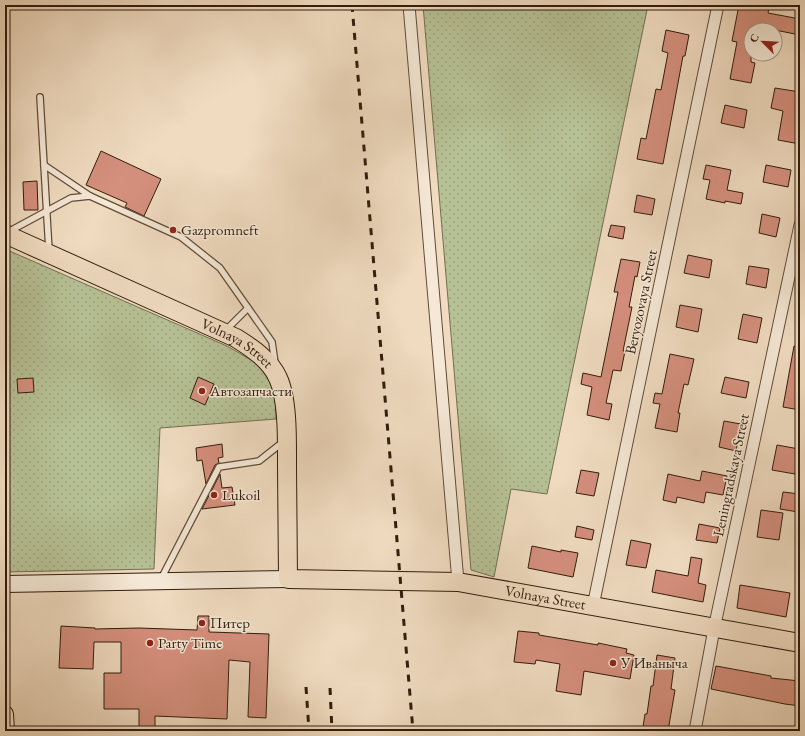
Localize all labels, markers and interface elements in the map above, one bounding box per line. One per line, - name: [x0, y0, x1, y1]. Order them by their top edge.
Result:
- north arrow: [743, 22, 783, 62]
- text: С: [746, 31, 762, 44]
- place label: Gazpromneft: [181, 220, 259, 239]
- marker: Gazpromneft: [168, 225, 178, 235]
- street label: Beryozovaya Street: [620, 248, 661, 356]
- street label: Volnaya Street: [198, 314, 278, 372]
- place label: Автозапчасти: [209, 381, 292, 400]
- marker: Автозапчасти: [197, 386, 207, 396]
- street label: Leningradskaya Street: [708, 411, 753, 538]
- place label: Lukoil: [222, 485, 261, 504]
- marker: Lukoil: [209, 490, 219, 500]
- street label: Volnaya Street: [504, 581, 588, 614]
- place label: Питер: [210, 613, 250, 632]
- marker: Питер: [197, 618, 207, 628]
- place label: Party Time: [158, 633, 222, 652]
- marker: Party Time: [145, 638, 155, 648]
- place label: У Иваныча: [620, 653, 688, 672]
- marker: У Иваныча: [608, 658, 618, 668]

